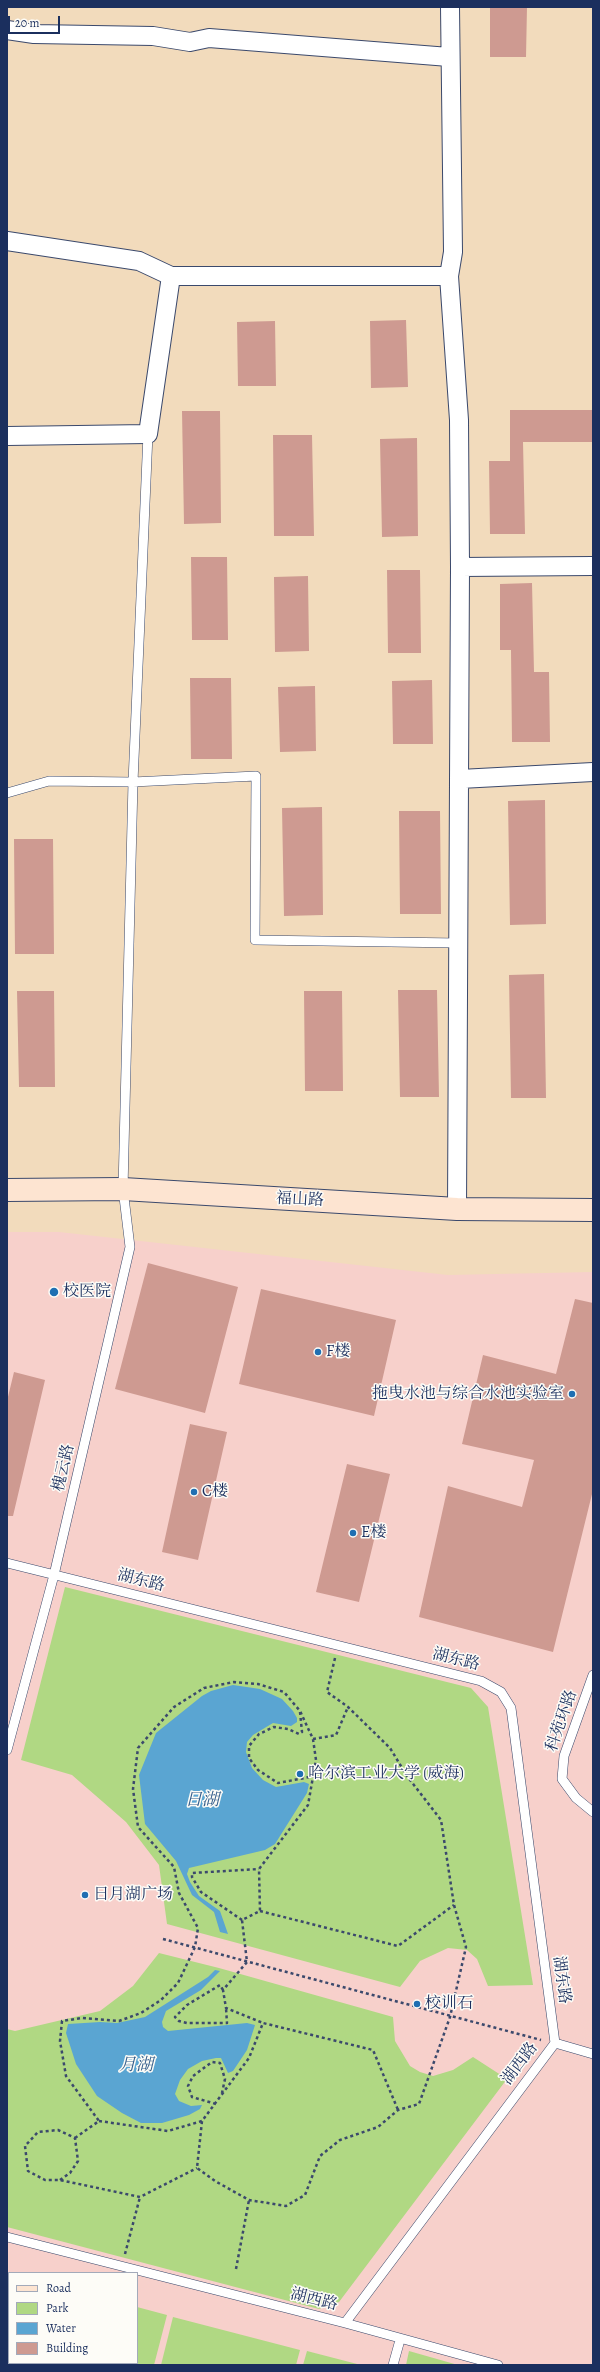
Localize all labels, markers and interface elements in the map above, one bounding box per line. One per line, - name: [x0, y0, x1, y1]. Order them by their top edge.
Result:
- scale bar: [10, 8, 62, 34]
- text: 20 m: [15, 15, 39, 31]
- street label: 福山路: [276, 1189, 324, 1211]
- place label: 校医院: [63, 1282, 111, 1302]
- marker: 校医院: [48, 1286, 60, 1298]
- place label: F楼: [326, 1342, 350, 1362]
- marker: F楼: [313, 1347, 323, 1357]
- place label: 拖曳水池与综合水池实验室: [372, 1384, 564, 1404]
- marker: 拖曳水池与综合水池实验室: [567, 1389, 577, 1399]
- street label: 槐云路: [49, 1442, 79, 1494]
- place label: C楼: [202, 1482, 228, 1502]
- marker: C楼: [189, 1487, 199, 1497]
- place label: E楼: [361, 1523, 386, 1543]
- marker: E楼: [348, 1528, 358, 1538]
- street label: 湖东路: [115, 1566, 167, 1596]
- street label: 湖东路: [430, 1645, 482, 1675]
- street label: 科苑环路: [543, 1688, 581, 1754]
- place label: 哈尔滨工业大学 (威海): [308, 1764, 464, 1784]
- marker: 哈尔滨工业大学 (威海): [295, 1769, 305, 1779]
- water label: 日湖: [185, 1791, 219, 1811]
- place label: 日月湖广场: [93, 1885, 173, 1905]
- marker: 日月湖广场: [80, 1890, 90, 1900]
- street label: 湖东路: [548, 1955, 574, 2005]
- place label: 校训石: [425, 1994, 473, 2014]
- marker: 校训石: [412, 1999, 422, 2009]
- street label: 湖西路: [498, 2039, 542, 2089]
- water label: 月湖: [119, 2056, 153, 2076]
- legend: [8, 2272, 138, 2364]
- text: Road: [46, 2280, 71, 2296]
- street label: 湖西路: [288, 2285, 340, 2315]
- text: Park: [46, 2300, 69, 2316]
- text: Water: [46, 2320, 76, 2336]
- text: Building: [46, 2340, 88, 2356]

